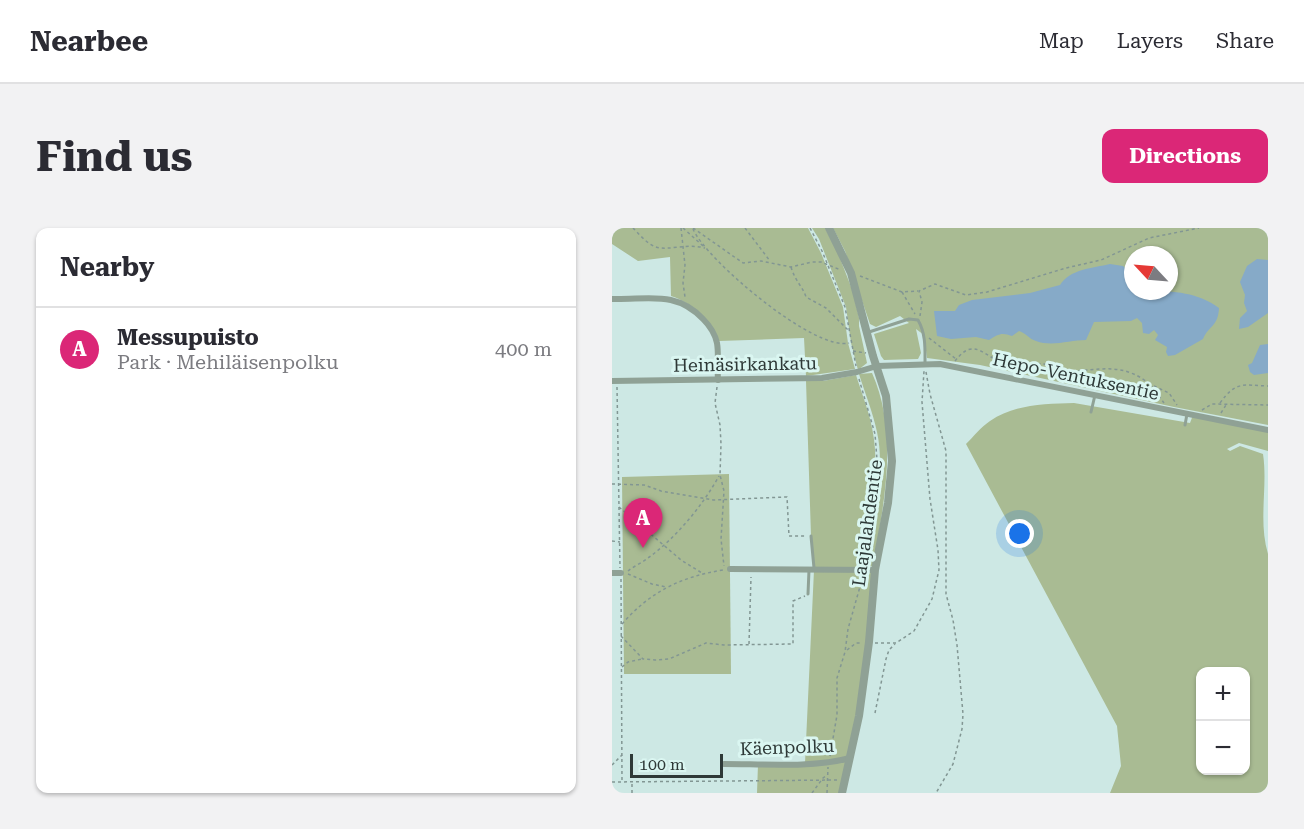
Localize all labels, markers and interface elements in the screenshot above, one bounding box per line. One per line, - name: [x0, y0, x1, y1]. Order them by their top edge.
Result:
- text: Nearbee: [30, 25, 148, 58]
- text: Map: [1039, 29, 1084, 53]
- text: Layers: [1117, 29, 1183, 53]
- text: Share: [1216, 29, 1274, 53]
- button: Directions: [1102, 129, 1268, 183]
- text: Find us: [36, 132, 193, 181]
- north arrow: [1124, 246, 1178, 300]
- text: Nearby: [60, 252, 154, 282]
- text: Messupuisto: [117, 325, 259, 350]
- text: A: [72, 337, 87, 361]
- text: 400 m: [495, 337, 552, 361]
- street label: Hepo-Ventuksentie: [991, 348, 1161, 404]
- text: Park · Mehiläisenpolku: [117, 350, 338, 374]
- street label: Heinäsirkankatu: [673, 352, 817, 376]
- street label: Laajalahdentie: [848, 458, 886, 588]
- pin: A: [624, 498, 663, 548]
- your location: [1005, 519, 1034, 548]
- map controls: [1196, 667, 1250, 775]
- button: +: [1196, 667, 1250, 721]
- button: −: [1196, 721, 1250, 775]
- street label: Käenpolku: [739, 735, 835, 759]
- scale bar: [630, 751, 723, 778]
- text: 100 m: [639, 755, 685, 774]

